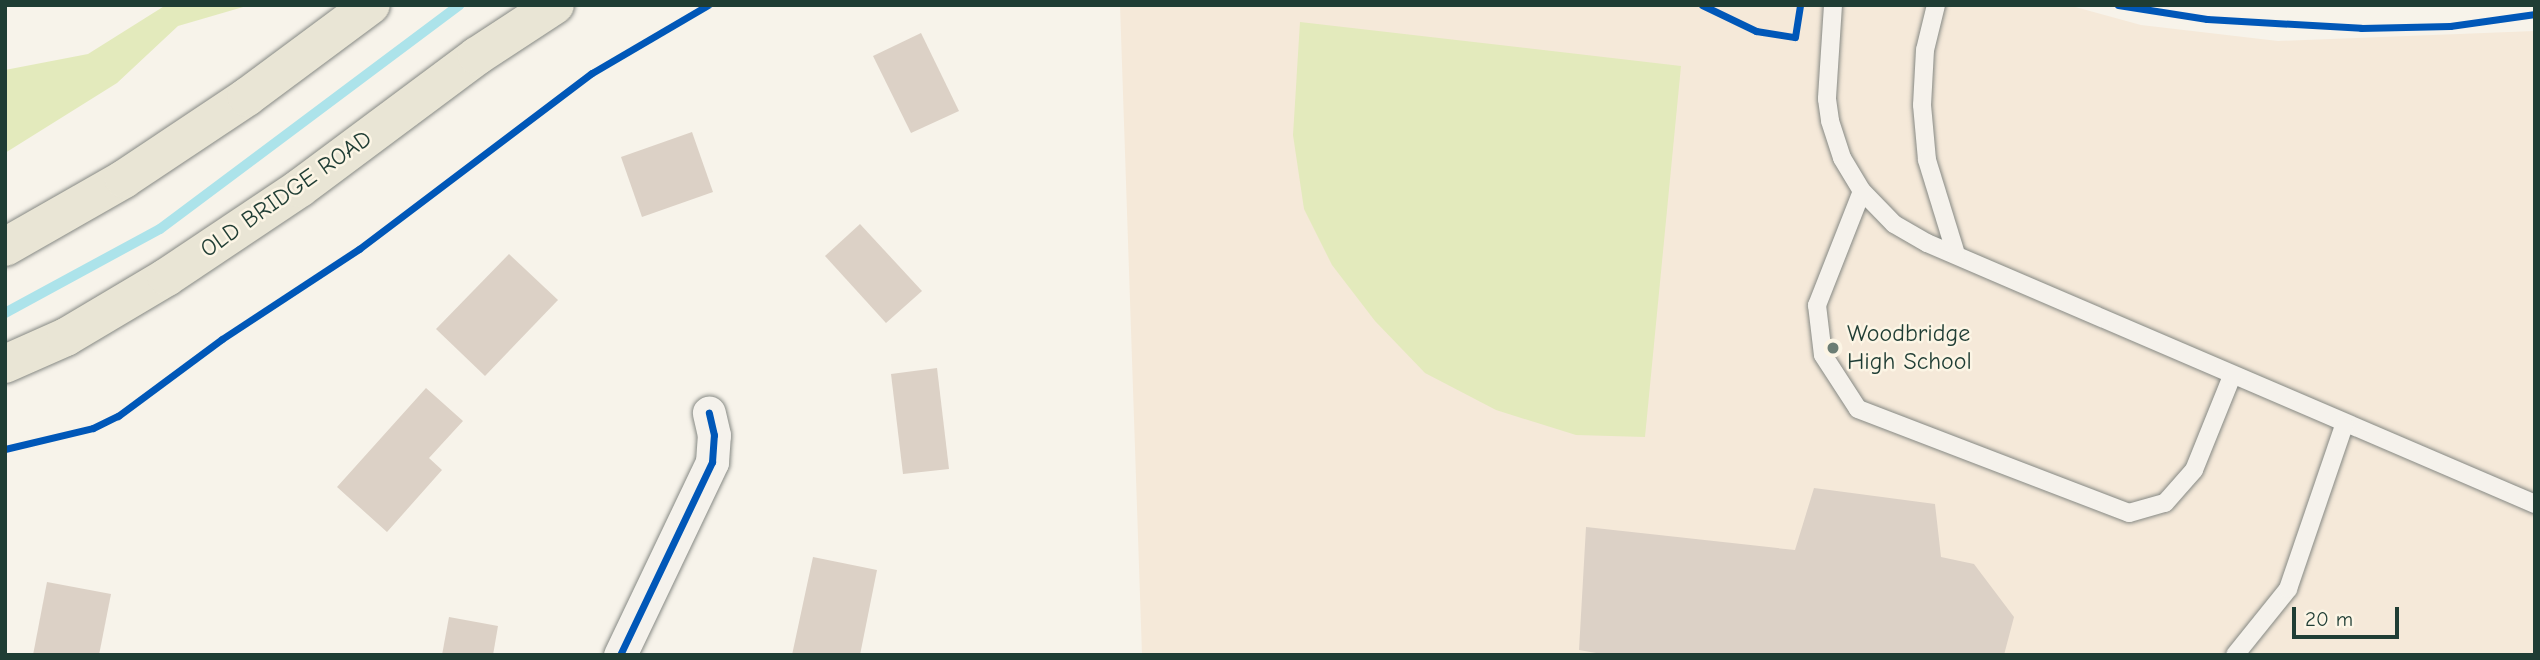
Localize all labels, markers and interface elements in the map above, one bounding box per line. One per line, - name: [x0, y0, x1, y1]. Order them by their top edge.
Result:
- street label: OLD BRIDGE ROAD: [195, 124, 377, 264]
- place label: Woodbridge High School: [1847, 320, 1972, 376]
- marker: Woodbridge High School: [1825, 340, 1841, 356]
- scale bar: [2295, 594, 2402, 638]
- text: 20 m: [2305, 607, 2353, 631]

